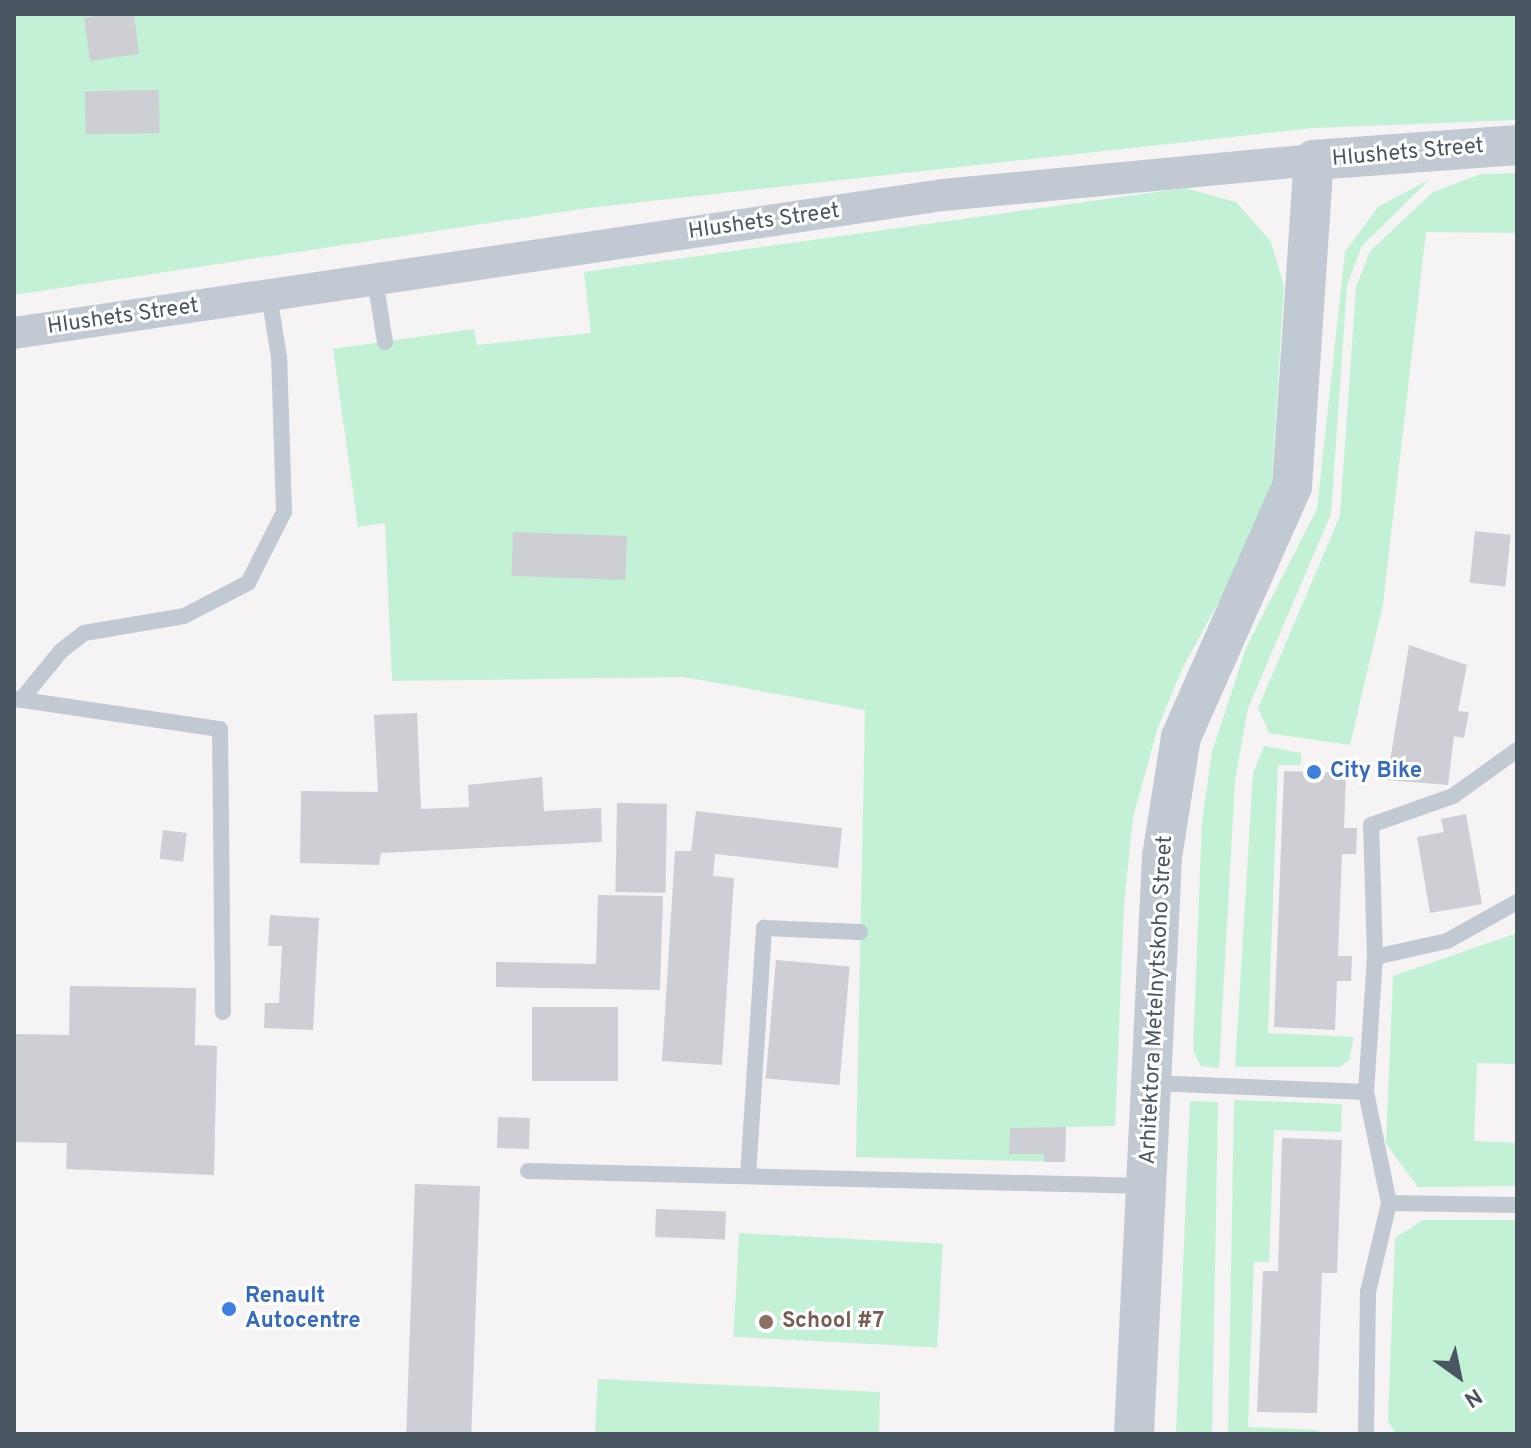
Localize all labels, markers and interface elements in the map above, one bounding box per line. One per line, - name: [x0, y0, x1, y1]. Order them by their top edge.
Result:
- street label: Hlushets Street: [1331, 133, 1485, 173]
- street label: Hlushets Street: [687, 198, 841, 246]
- street label: Hlushets Street: [46, 293, 200, 341]
- place label: City Bike: [1330, 759, 1422, 785]
- marker: City Bike: [1305, 763, 1323, 781]
- street label: Arhitektora Metelnytskoho Street: [1135, 835, 1179, 1165]
- place label: Renault Autocentre: [245, 1283, 360, 1334]
- marker: Renault Autocentre: [220, 1300, 238, 1318]
- place label: School #7: [782, 1309, 884, 1335]
- marker: School #7: [757, 1313, 775, 1331]
- north arrow: [1419, 1336, 1499, 1416]
- text: N: [1458, 1381, 1486, 1412]

